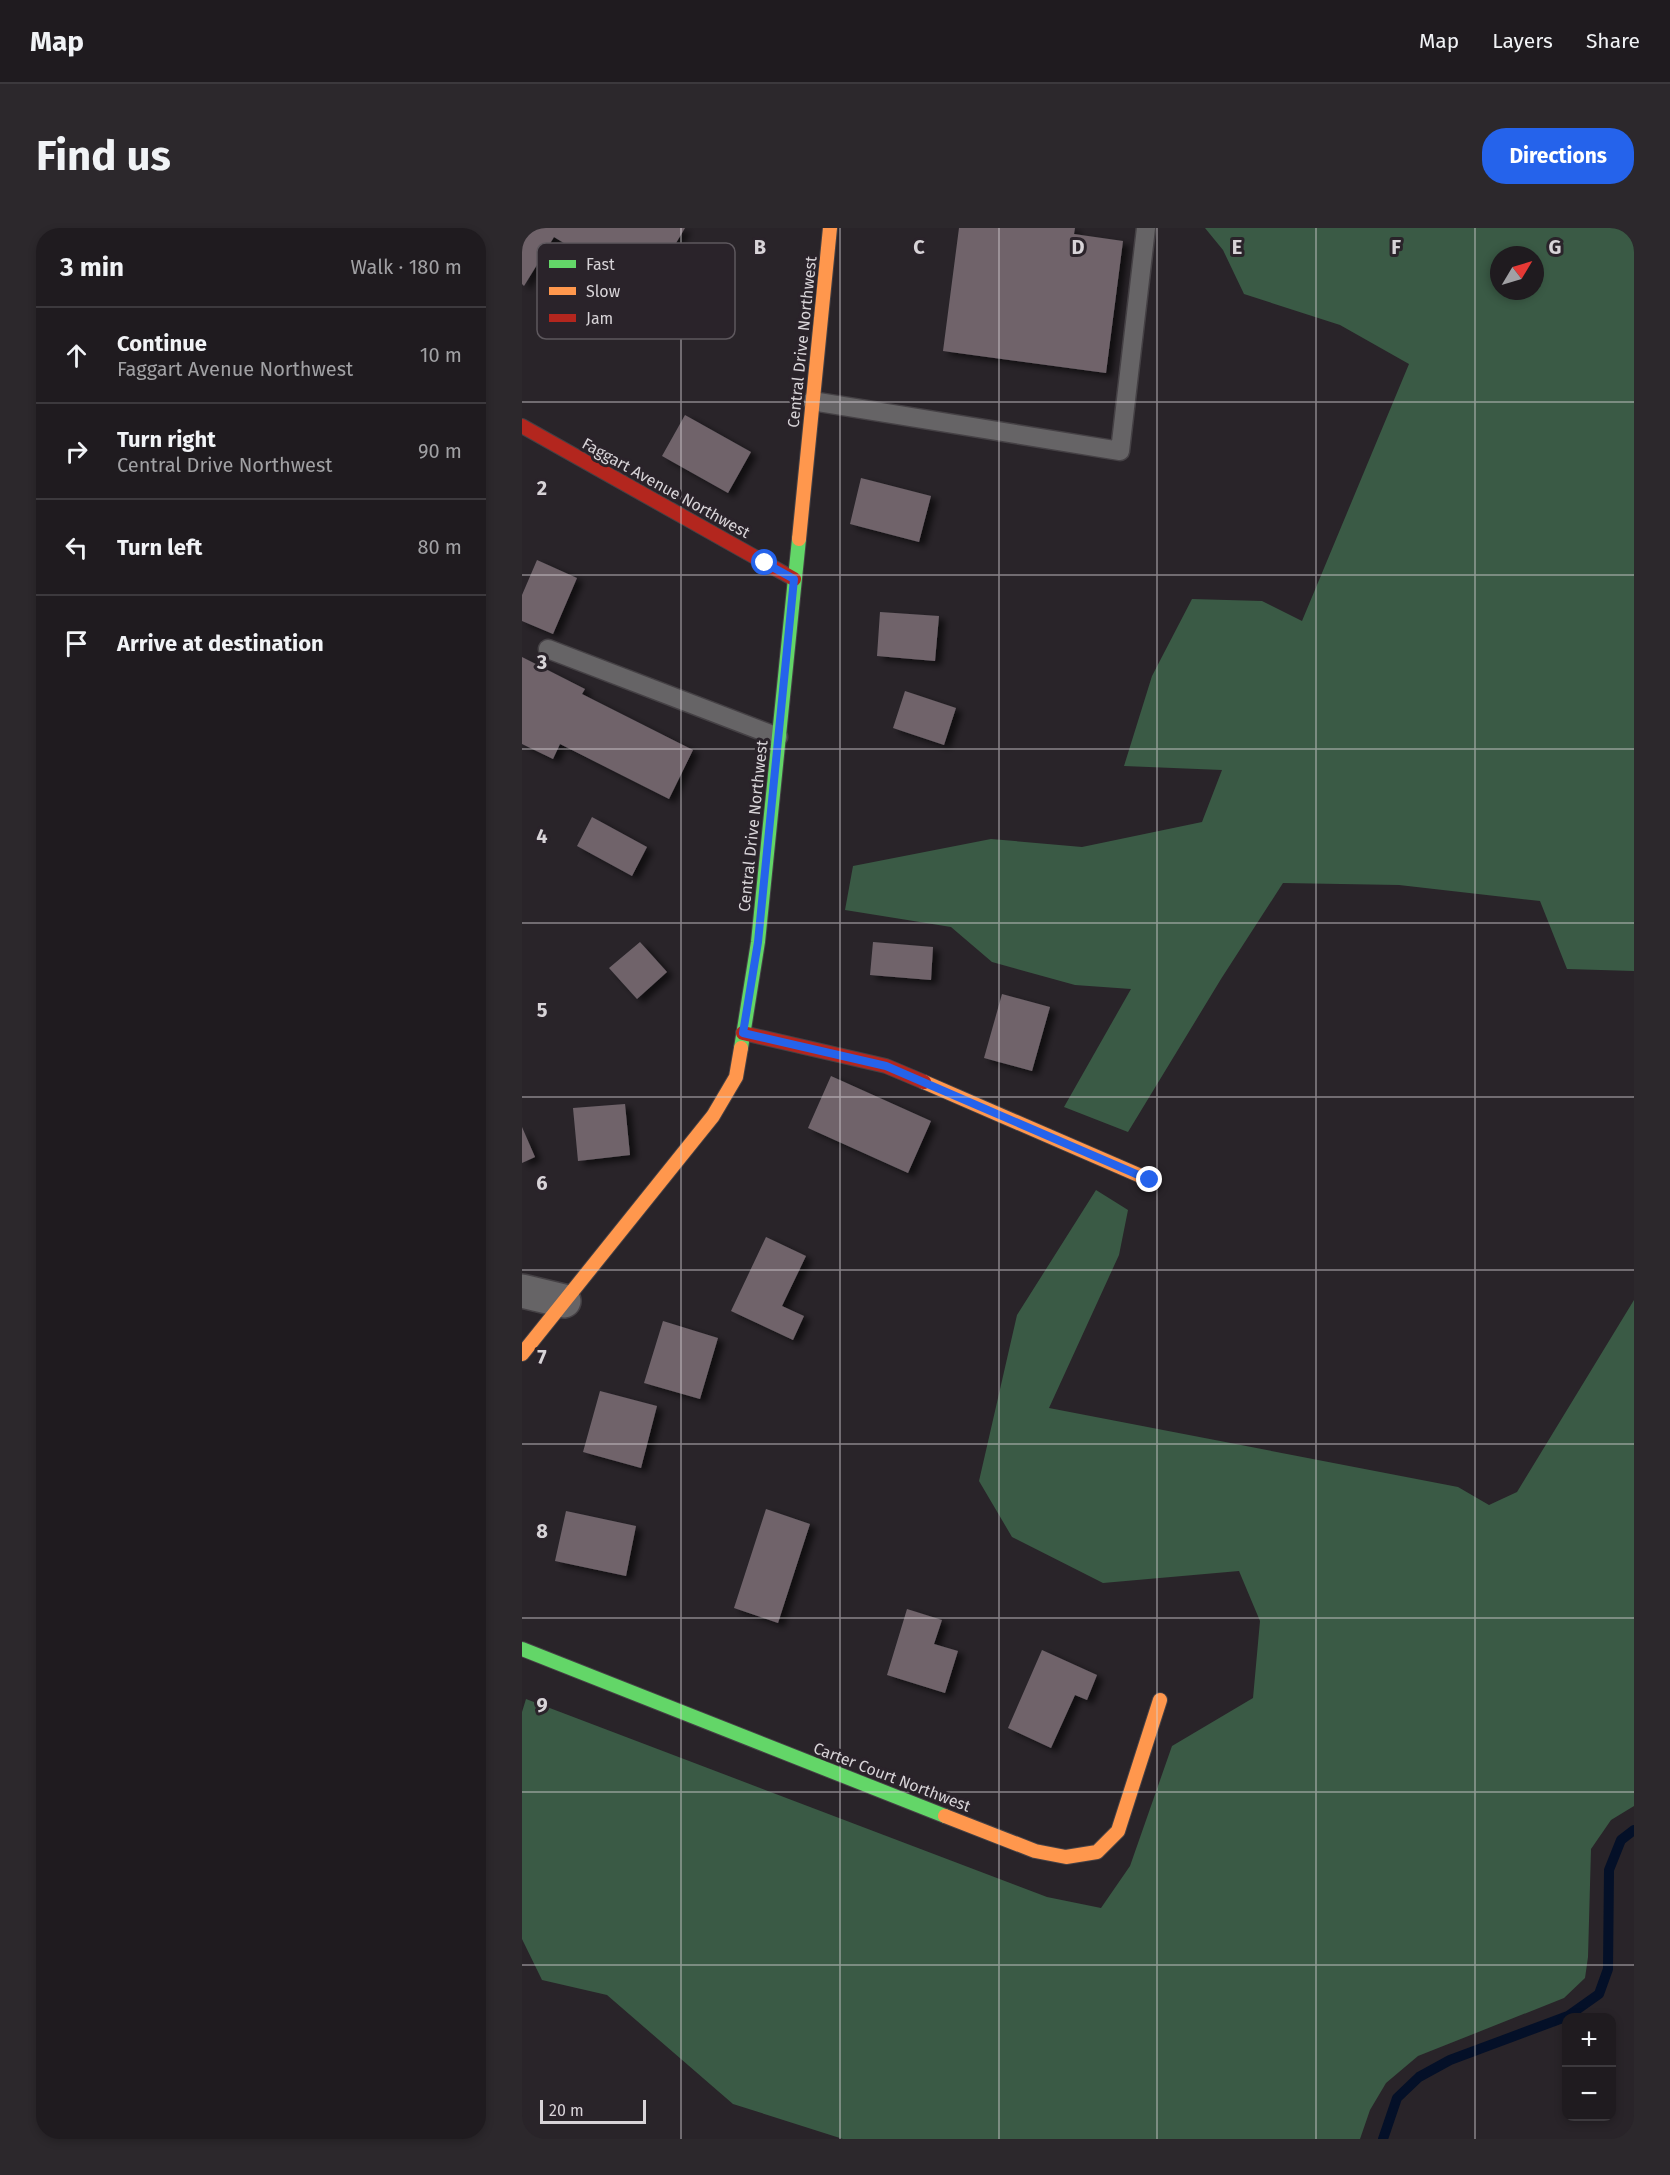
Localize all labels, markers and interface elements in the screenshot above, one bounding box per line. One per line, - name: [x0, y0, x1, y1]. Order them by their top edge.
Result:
- text: Map: [30, 25, 84, 58]
- text: Map: [1419, 28, 1459, 54]
- text: Layers: [1492, 28, 1553, 54]
- text: Share: [1586, 28, 1640, 54]
- button: Directions: [1482, 128, 1634, 184]
- text: Find us: [36, 131, 171, 181]
- text: B: [754, 235, 766, 259]
- text: C: [913, 235, 925, 259]
- text: D: [1071, 235, 1085, 259]
- text: E: [1232, 235, 1242, 259]
- text: F: [1391, 235, 1401, 259]
- text: G: [1549, 235, 1561, 259]
- legend: [537, 243, 735, 339]
- north arrow: [1490, 246, 1544, 300]
- text: 3 min: [60, 252, 124, 283]
- text: Walk · 180 m: [351, 255, 462, 279]
- text: Fast: [586, 255, 615, 274]
- street label: Central Drive Northwest: [784, 255, 820, 429]
- text: Slow: [586, 282, 621, 301]
- text: Jam: [586, 309, 613, 328]
- text: Continue: [117, 330, 207, 357]
- icon: ahead: [60, 339, 93, 372]
- text: 10 m: [420, 343, 462, 367]
- text: Faggart Avenue Northwest: [117, 357, 353, 381]
- text: Turn right: [117, 426, 216, 453]
- street label: Faggart Avenue Northwest: [579, 434, 753, 542]
- icon: right: [60, 435, 93, 468]
- text: 90 m: [418, 439, 462, 463]
- text: Central Drive Northwest: [117, 453, 333, 477]
- text: 2: [537, 476, 547, 500]
- icon: left: [60, 531, 93, 564]
- text: Turn left: [117, 534, 202, 561]
- text: 80 m: [417, 535, 462, 559]
- route start: [751, 549, 777, 575]
- icon: arrive: [60, 627, 93, 660]
- text: Arrive at destination: [117, 630, 324, 657]
- text: 3: [536, 650, 547, 674]
- street label: Central Drive Northwest: [735, 739, 771, 913]
- text: 4: [536, 824, 548, 848]
- text: 5: [537, 998, 548, 1022]
- route end: [1136, 1166, 1162, 1192]
- text: 6: [536, 1171, 548, 1195]
- text: 7: [537, 1345, 547, 1369]
- text: 8: [536, 1519, 548, 1543]
- text: 9: [536, 1693, 548, 1717]
- street label: Carter Court Northwest: [811, 1738, 974, 1816]
- map controls: [1562, 2013, 1616, 2121]
- button: +: [1562, 2013, 1616, 2067]
- button: −: [1562, 2067, 1616, 2121]
- scale bar: [540, 2097, 646, 2124]
- text: 20 m: [549, 2101, 584, 2120]

